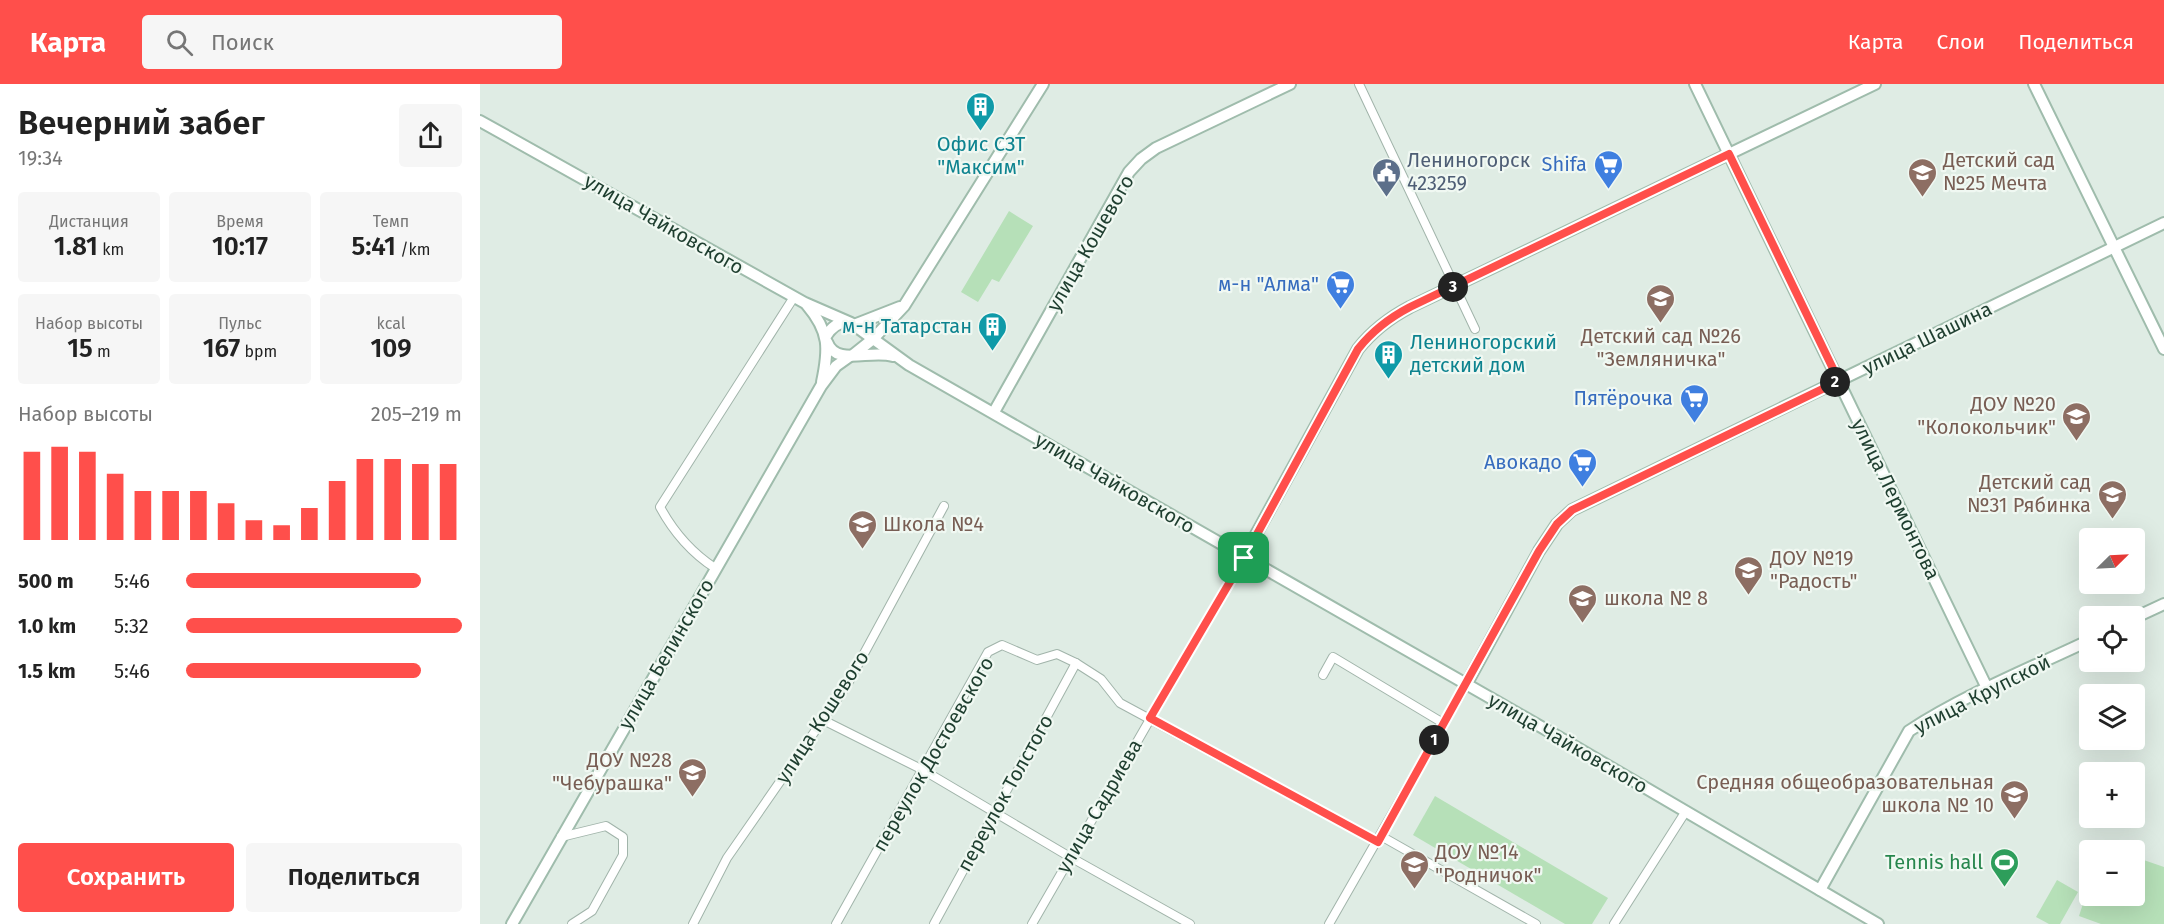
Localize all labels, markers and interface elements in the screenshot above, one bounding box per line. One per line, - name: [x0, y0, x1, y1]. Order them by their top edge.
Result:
- search box: [142, 15, 562, 69]
- text: Карта: [30, 26, 106, 59]
- icon: search: [163, 26, 196, 59]
- text: Поиск: [211, 29, 274, 56]
- text: Карта: [1848, 29, 1904, 55]
- text: Слои: [1937, 29, 1985, 55]
- text: Поделиться: [2018, 29, 2134, 55]
- building icon: Офис СЗТ "Максим": [965, 90, 997, 132]
- text: Вечерний забег: [18, 103, 265, 143]
- button: share: [399, 104, 462, 167]
- place label: Офис СЗТ "Максим": [937, 132, 1026, 179]
- text: 19:34: [18, 146, 63, 170]
- place label: Лениногорск 423259: [1407, 148, 1531, 195]
- supermarket icon: Shifa: [1592, 148, 1624, 190]
- place label: Детский сад №25 Мечта: [1942, 148, 2055, 195]
- place label: Shifa: [1542, 152, 1587, 176]
- public building icon: Лениногорск 423259: [1370, 156, 1402, 198]
- school or university icon: Детский сад №25 Мечта: [1906, 156, 1938, 198]
- street label: улица Чайковского: [580, 169, 748, 279]
- street label: улица Кошевого: [1041, 170, 1139, 316]
- text: Дистанция: [49, 212, 129, 231]
- text: Время: [216, 212, 264, 231]
- text: Темп: [373, 212, 409, 231]
- text: 1.81: [54, 231, 98, 262]
- text: 10:17: [212, 231, 268, 262]
- text: 5:41: [352, 231, 396, 262]
- text: km: [98, 240, 124, 259]
- text: /km: [396, 240, 430, 259]
- supermarket icon: м-н "Алма": [1324, 268, 1356, 310]
- place label: м-н "Алма": [1218, 272, 1319, 296]
- pin: 3: [1438, 272, 1468, 302]
- text: 3: [1449, 277, 1457, 296]
- school or university icon: Детский сад №26 "Земляничка": [1645, 282, 1677, 324]
- street label: улица Шашина: [1858, 296, 1996, 380]
- building icon: м-н Татарстан: [977, 310, 1009, 352]
- text: Набор высоты: [35, 314, 143, 333]
- text: Пульс: [218, 314, 262, 333]
- text: kcal: [377, 314, 405, 333]
- place label: м-н Татарстан: [842, 314, 972, 338]
- place label: Детский сад №26 "Земляничка": [1580, 324, 1741, 371]
- place label: Лениногорский детский дом: [1410, 330, 1557, 377]
- text: 15: [67, 333, 93, 364]
- text: 167: [203, 333, 240, 364]
- text: 109: [370, 333, 412, 364]
- building icon: Лениногорский детский дом: [1373, 338, 1405, 380]
- text: m: [93, 342, 111, 361]
- text: bpm: [240, 342, 277, 361]
- pin: 2: [1820, 367, 1850, 397]
- text: 2: [1831, 372, 1839, 391]
- supermarket icon: Пятёрочка: [1678, 382, 1710, 424]
- place label: Пятёрочка: [1574, 386, 1673, 410]
- place label: ДОУ №20 "Колокольчик": [1917, 392, 2056, 439]
- school or university icon: ДОУ №20 "Колокольчик": [2061, 400, 2093, 442]
- text: Набор высоты: [18, 402, 153, 426]
- text: 205–219 m: [371, 402, 462, 426]
- street label: улица Лермонтова: [1847, 415, 1945, 583]
- street label: улица Чайковского: [1031, 428, 1199, 538]
- supermarket icon: Авокадо: [1567, 446, 1599, 488]
- place label: Авокадо: [1484, 450, 1562, 474]
- place label: Детский сад №31 Рябинка: [1967, 470, 2091, 517]
- school or university icon: Детский сад №31 Рябинка: [2096, 478, 2128, 520]
- school or university icon: Школа №4: [846, 508, 878, 550]
- place label: Школа №4: [883, 512, 984, 536]
- north arrow: [2079, 528, 2145, 594]
- map controls: [2079, 528, 2145, 906]
- pin: [1218, 532, 1269, 583]
- icon: arrive: [1227, 541, 1260, 574]
- place label: ДОУ №19 "Радость": [1769, 546, 1857, 593]
- school or university icon: ДОУ №19 "Радость": [1733, 554, 1765, 596]
- text: 500 m: [18, 569, 74, 593]
- text: 5:46: [114, 569, 150, 593]
- street label: улица Белинского: [613, 574, 719, 734]
- school or university icon: школа № 8: [1567, 582, 1599, 624]
- place label: школа № 8: [1604, 586, 1708, 610]
- button: locate: [2079, 606, 2145, 672]
- text: 1.0 km: [18, 614, 76, 638]
- text: 5:32: [114, 614, 149, 638]
- street label: улица Кошевого: [770, 646, 874, 788]
- street label: улица Крупской: [1910, 649, 2054, 739]
- street label: переулок Достоевского: [867, 652, 999, 856]
- text: 1.5 km: [18, 659, 76, 683]
- text: 5:46: [114, 659, 150, 683]
- button: layers: [2079, 684, 2145, 750]
- street label: улица Чайковского: [1484, 688, 1652, 798]
- street label: переулок Толстого: [952, 710, 1058, 876]
- pin: 1: [1419, 725, 1449, 755]
- text: 1: [1430, 730, 1438, 749]
- street label: улица Садриева: [1051, 735, 1147, 877]
- place label: ДОУ №28 "Чебурашка": [552, 748, 672, 795]
- school or university icon: ДОУ №28 "Чебурашка": [677, 756, 709, 798]
- button: +: [2079, 762, 2145, 828]
- place label: Средняя общеобразовательная школа № 10: [1696, 770, 1994, 817]
- school or university icon: Средняя общеобразовательная школа № 10: [1999, 778, 2031, 820]
- place label: ДОУ №14 "Родничок": [1434, 840, 1542, 887]
- button: −: [2079, 840, 2145, 906]
- button: Сохранить: [18, 843, 234, 912]
- button: Поделиться: [246, 843, 462, 912]
- sports icon: Tennis hall: [1988, 846, 2020, 888]
- school or university icon: ДОУ №14 "Родничок": [1398, 848, 1430, 890]
- place label: Tennis hall: [1885, 850, 1983, 874]

